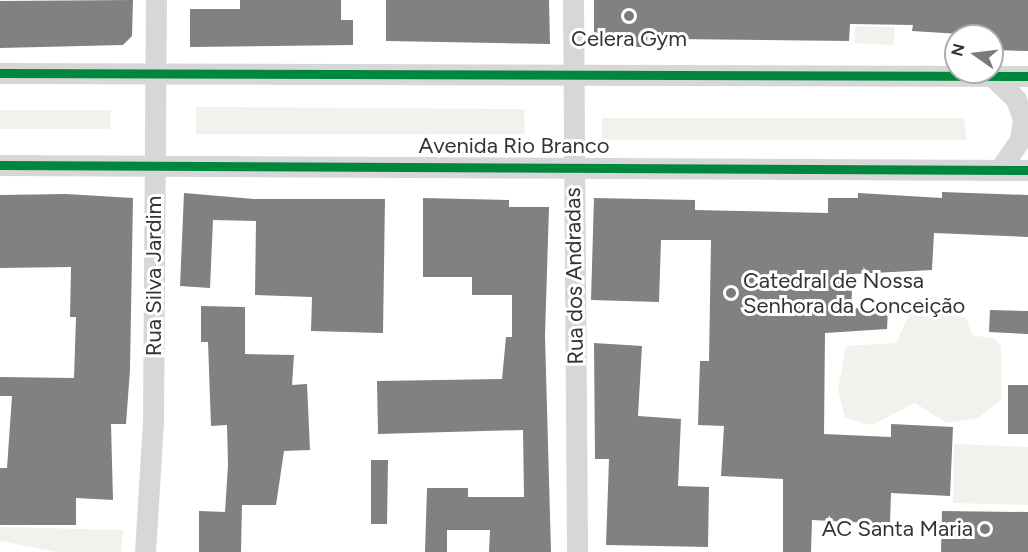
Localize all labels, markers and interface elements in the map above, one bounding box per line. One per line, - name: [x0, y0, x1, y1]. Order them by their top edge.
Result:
- marker: Celera Gym: [622, 9, 636, 23]
- north arrow: [944, 24, 1004, 84]
- place label: Celera Gym: [571, 26, 687, 52]
- text: N: [947, 42, 969, 58]
- street label: Avenida Rio Branco: [419, 133, 609, 159]
- street label: Rua dos Andradas: [559, 187, 589, 365]
- street label: Rua Silva Jardim: [141, 196, 167, 356]
- place label: Catedral de Nossa Senhora da Conceição: [743, 267, 965, 318]
- marker: Catedral de Nossa Senhora da Conceição: [724, 286, 738, 300]
- place label: AC Santa Maria: [822, 516, 973, 542]
- marker: AC Santa Maria: [978, 522, 992, 536]

